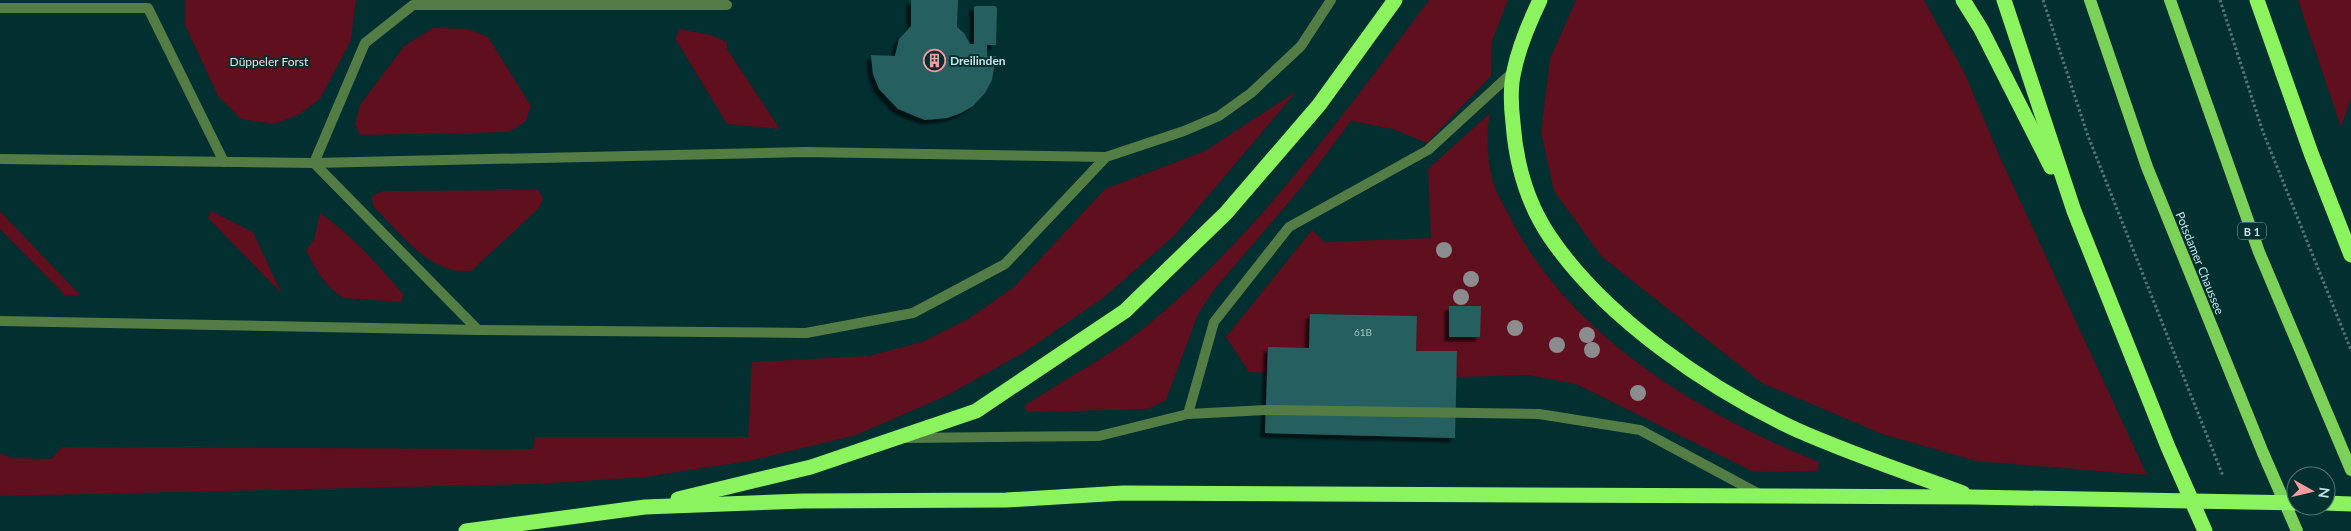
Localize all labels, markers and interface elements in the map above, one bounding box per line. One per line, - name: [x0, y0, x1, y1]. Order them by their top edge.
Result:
- building icon: Dreilinden: [922, 48, 946, 72]
- place label: Dreilinden: [950, 53, 1006, 68]
- park label: Düppeler Forst: [230, 54, 309, 69]
- street label: Potsdamer Chaussee: [2173, 209, 2227, 317]
- road number: B 1: [2238, 222, 2266, 240]
- house number: 61B: [1354, 326, 1372, 338]
- north arrow: [2286, 466, 2336, 516]
- text: N: [2315, 486, 2334, 499]

